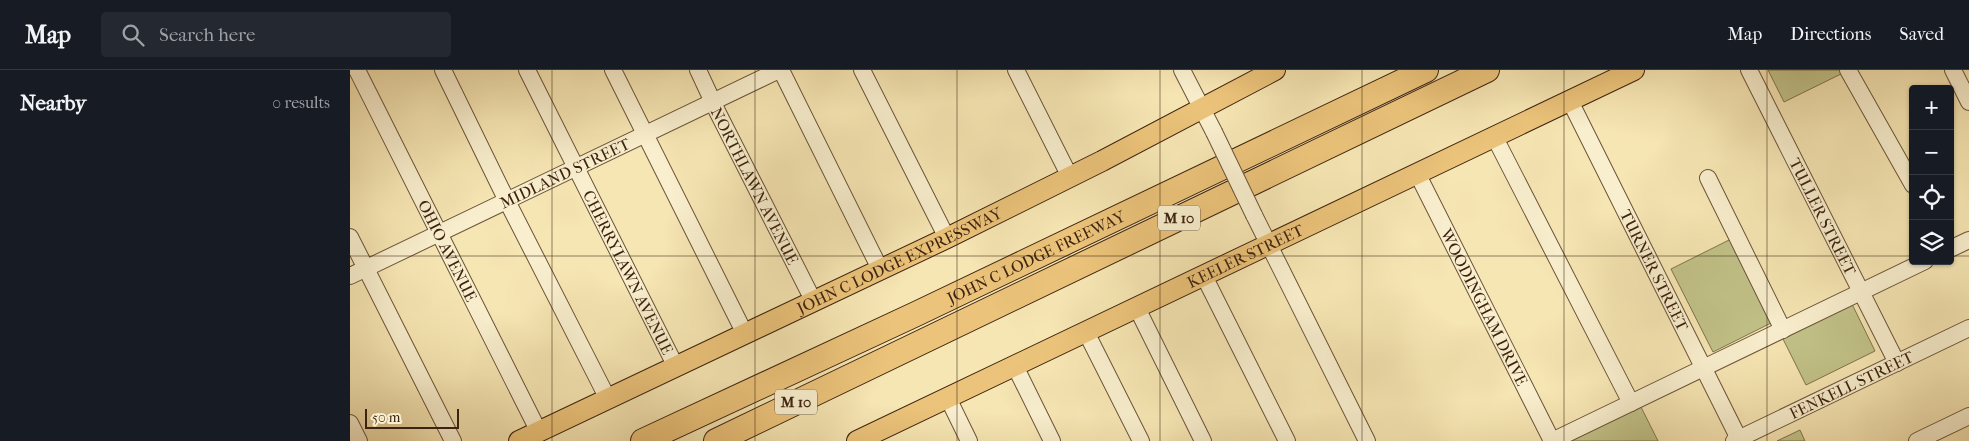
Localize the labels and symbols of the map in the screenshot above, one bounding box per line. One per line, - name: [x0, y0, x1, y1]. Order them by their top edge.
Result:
- street label: NORTHLAWN AVENUE: [707, 104, 802, 268]
- street label: MIDLAND STREET: [497, 134, 633, 213]
- street label: TULLER STREET: [1785, 155, 1860, 278]
- street label: CHERRYLAWN AVENUE: [579, 187, 677, 358]
- street label: OHIO AVENUE: [414, 197, 481, 305]
- street label: JOHN C LODGE EXPRESSWAY: [792, 203, 1006, 319]
- street label: JOHN C LODGE FREEWAY: [942, 206, 1129, 309]
- road number: M 10: [1158, 206, 1200, 230]
- street label: TURNER STREET: [1616, 207, 1692, 334]
- street label: KEELER STREET: [1184, 220, 1307, 292]
- street label: WOODINGHAM DRIVE: [1436, 225, 1532, 389]
- street label: FENKELL STREET: [1786, 347, 1917, 423]
- road number: M 10: [775, 390, 817, 414]
- scale bar: [365, 406, 459, 429]

